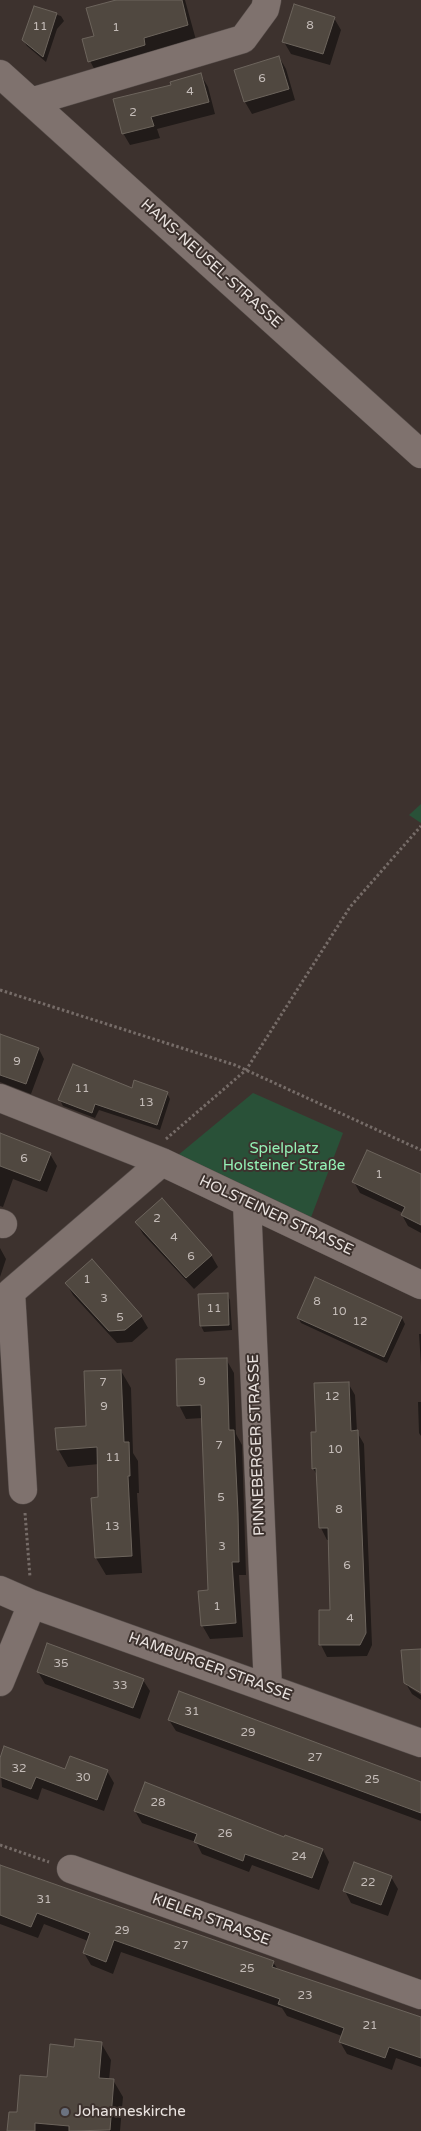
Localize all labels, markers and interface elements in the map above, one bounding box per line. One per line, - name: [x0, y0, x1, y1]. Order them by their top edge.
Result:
- house number: 8: [306, 19, 314, 33]
- house number: 11: [32, 20, 48, 34]
- house number: 1: [112, 21, 120, 35]
- house number: 6: [258, 72, 266, 86]
- house number: 4: [186, 85, 194, 99]
- house number: 2: [129, 106, 137, 120]
- street label: HANS-NEUSEL-STRASSE: [137, 196, 285, 332]
- house number: 9: [13, 1055, 21, 1069]
- house number: 11: [74, 1082, 90, 1096]
- house number: 13: [138, 1096, 154, 1110]
- park label: Spielplatz Holsteiner Straße: [223, 1140, 345, 1175]
- house number: 6: [20, 1152, 28, 1166]
- house number: 1: [375, 1168, 383, 1182]
- street label: HOLSTEINER STRASSE: [196, 1172, 356, 1260]
- house number: 2: [153, 1212, 161, 1226]
- house number: 4: [170, 1231, 178, 1245]
- house number: 6: [187, 1250, 195, 1264]
- house number: 1: [83, 1273, 91, 1287]
- house number: 3: [100, 1292, 108, 1306]
- house number: 8: [313, 1295, 321, 1309]
- house number: 11: [206, 1302, 222, 1316]
- house number: 10: [331, 1305, 347, 1319]
- house number: 5: [116, 1311, 124, 1325]
- house number: 12: [352, 1315, 368, 1329]
- street label: PINNEBERGER STRASSE: [245, 1354, 269, 1536]
- house number: 9: [198, 1375, 206, 1389]
- house number: 7: [99, 1376, 107, 1390]
- house number: 12: [324, 1390, 340, 1404]
- house number: 9: [100, 1400, 108, 1414]
- house number: 7: [215, 1439, 223, 1453]
- house number: 10: [327, 1443, 343, 1457]
- house number: 11: [105, 1451, 121, 1465]
- house number: 5: [217, 1491, 225, 1505]
- house number: 8: [335, 1503, 343, 1517]
- house number: 13: [104, 1520, 120, 1534]
- house number: 3: [218, 1540, 226, 1554]
- house number: 6: [343, 1559, 351, 1573]
- house number: 1: [213, 1600, 221, 1614]
- house number: 4: [346, 1612, 354, 1626]
- street label: HAMBURGER STRASSE: [126, 1629, 294, 1705]
- house number: 35: [53, 1657, 69, 1671]
- house number: 33: [112, 1679, 128, 1693]
- house number: 31: [184, 1705, 200, 1719]
- house number: 29: [240, 1726, 256, 1740]
- house number: 27: [307, 1751, 323, 1765]
- house number: 32: [11, 1762, 27, 1776]
- house number: 30: [75, 1771, 91, 1785]
- house number: 25: [364, 1773, 380, 1787]
- house number: 28: [150, 1796, 166, 1810]
- house number: 26: [217, 1827, 233, 1841]
- house number: 24: [291, 1850, 307, 1864]
- house number: 22: [360, 1876, 376, 1890]
- street label: KIELER STRASSE: [149, 1890, 273, 1950]
- house number: 31: [36, 1893, 52, 1907]
- house number: 29: [114, 1924, 130, 1938]
- house number: 27: [173, 1939, 189, 1953]
- house number: 25: [239, 1962, 255, 1976]
- house number: 23: [297, 1989, 313, 2003]
- house number: 21: [362, 2019, 378, 2033]
- place label: Johanneskirche: [75, 2103, 186, 2121]
- marker: Johanneskirche: [59, 2106, 71, 2118]

